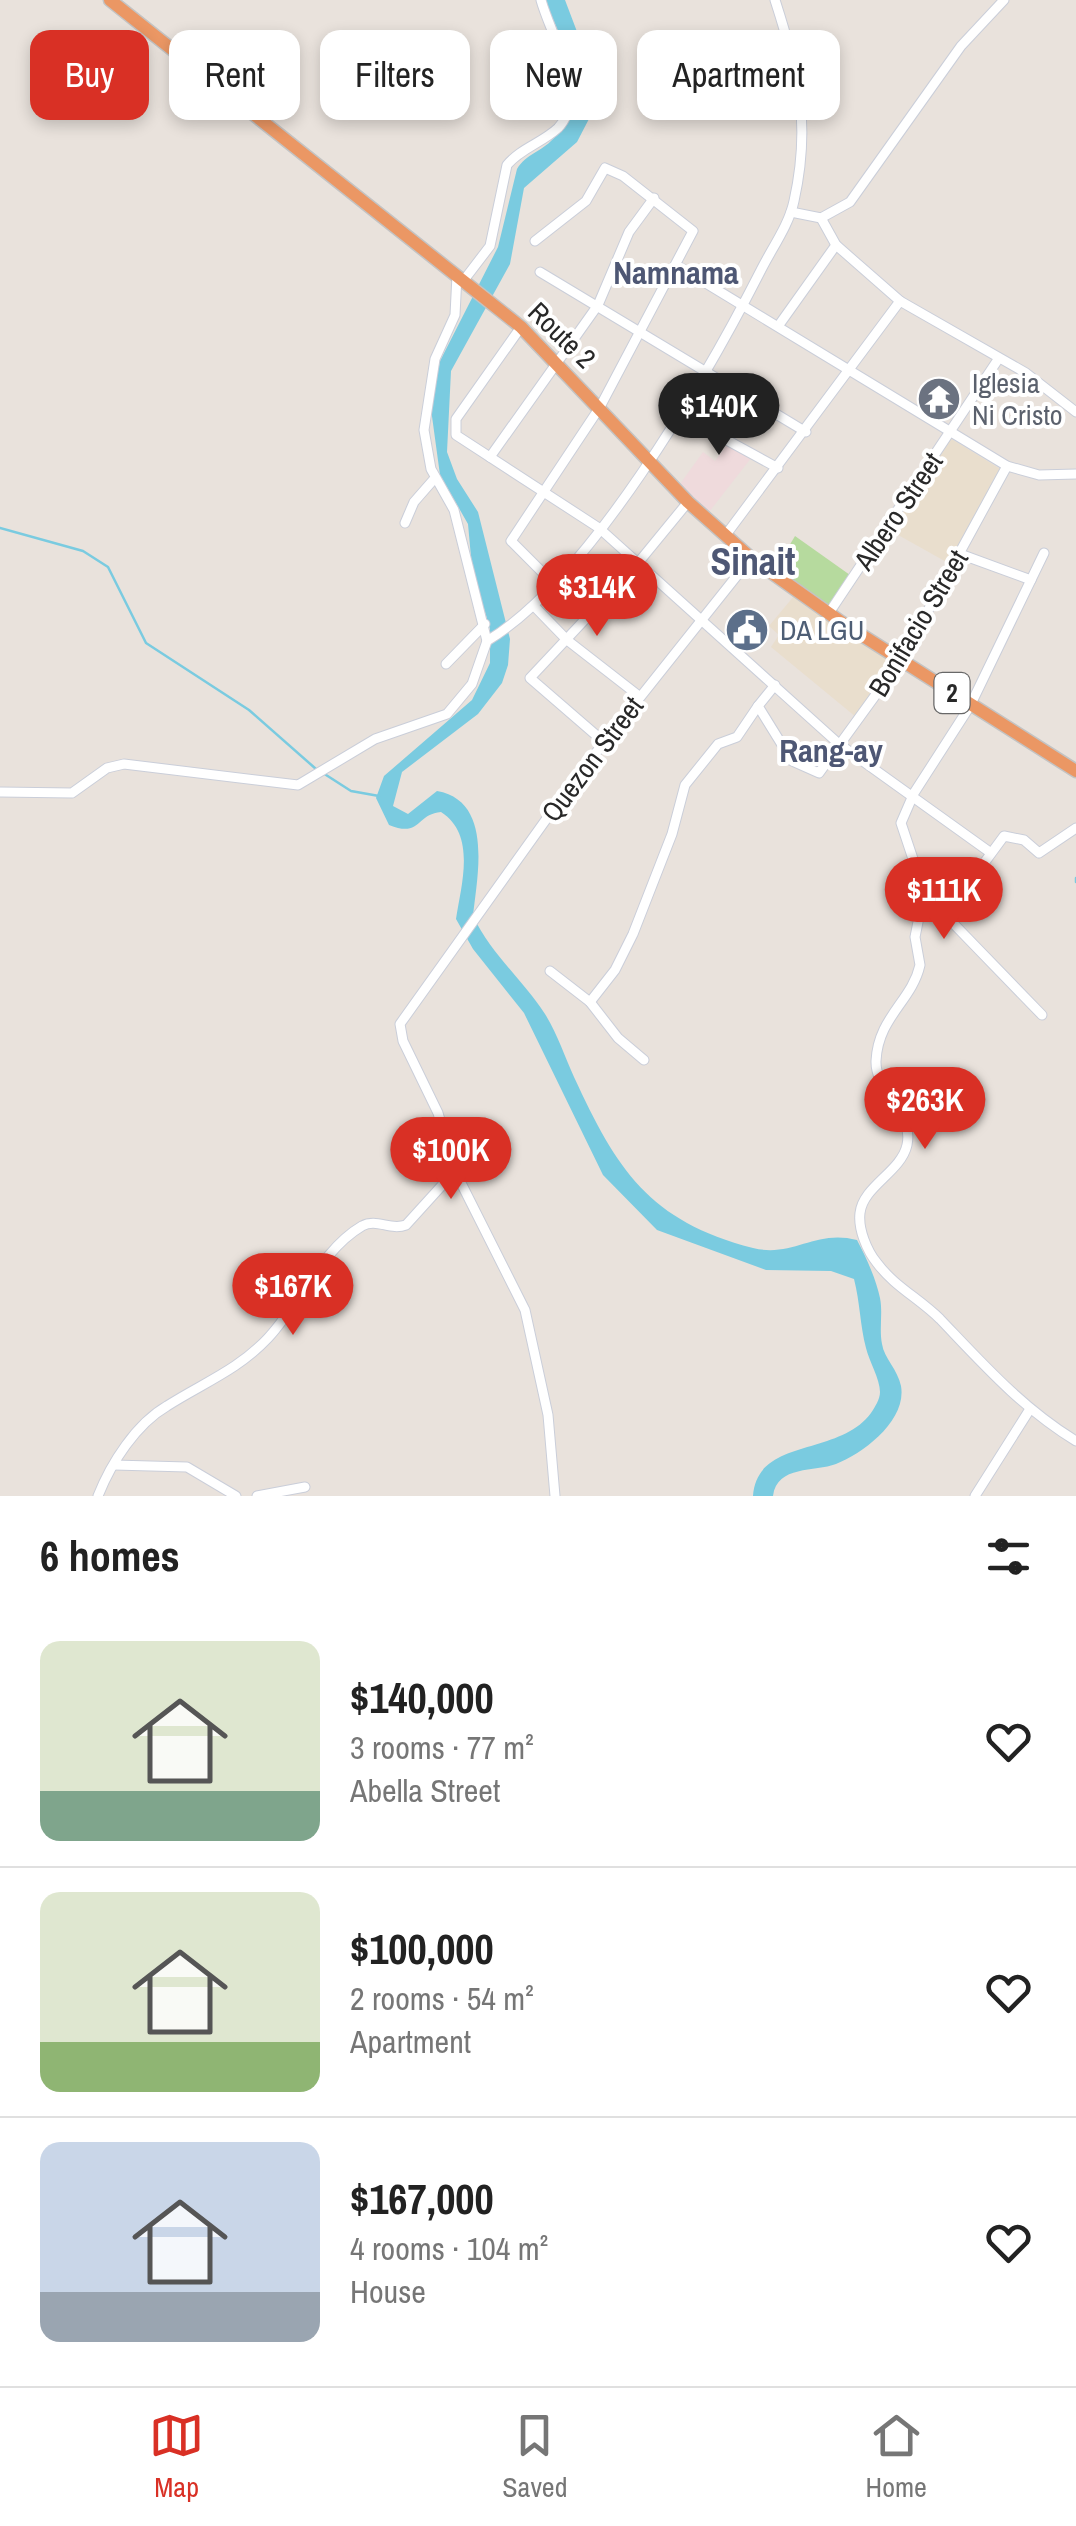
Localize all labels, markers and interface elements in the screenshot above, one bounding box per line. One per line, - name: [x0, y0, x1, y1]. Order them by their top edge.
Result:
- chip: Buy: [30, 30, 149, 120]
- chip: Rent: [169, 30, 300, 120]
- chip: Filters: [320, 30, 470, 120]
- chip: New: [490, 30, 617, 120]
- chip: Apartment: [637, 30, 840, 120]
- district label: Namnama: [613, 251, 739, 294]
- street label: Route 2: [520, 293, 604, 377]
- place label: Iglesia Ni Cristo: [972, 364, 1063, 434]
- pin: $140K: [649, 373, 789, 458]
- temple icon: Iglesia Ni Cristo: [916, 376, 962, 422]
- text: $140K: [680, 384, 758, 427]
- street label: Albero Street: [844, 445, 951, 578]
- district label: Sinait: [711, 536, 795, 587]
- street label: Bonifacio Street: [859, 543, 977, 703]
- pin: $314K: [527, 554, 667, 639]
- text: $314K: [558, 565, 636, 608]
- public building icon: DA LGU: [724, 607, 770, 653]
- place label: DA LGU: [780, 611, 864, 649]
- road number: 2: [934, 673, 970, 713]
- street label: Quezon Street: [532, 688, 652, 830]
- district label: Rang-ay: [779, 729, 883, 772]
- pin: $111K: [874, 857, 1014, 942]
- text: $111K: [907, 868, 981, 911]
- pin: $263K: [855, 1067, 995, 1152]
- text: $263K: [886, 1078, 964, 1121]
- pin: $100K: [381, 1117, 521, 1202]
- text: $100K: [412, 1128, 490, 1171]
- pin: $167K: [223, 1253, 363, 1338]
- text: $167K: [254, 1264, 332, 1307]
- text: 6 homes: [40, 1528, 180, 1584]
- icon: filters: [981, 1529, 1036, 1584]
- text: $140,000: [350, 1670, 494, 1726]
- icon: home: [120, 1681, 240, 1801]
- icon: heart: [981, 1714, 1036, 1769]
- text: 3 rooms · 77 m²: [350, 1726, 534, 1769]
- text: Abella Street: [350, 1769, 500, 1812]
- text: $100,000: [350, 1921, 494, 1977]
- icon: home: [120, 1932, 240, 2052]
- icon: heart: [981, 1965, 1036, 2020]
- text: 2 rooms · 54 m²: [350, 1977, 534, 2020]
- text: Apartment: [350, 2020, 471, 2063]
- text: $167,000: [350, 2171, 494, 2227]
- icon: home: [120, 2182, 240, 2302]
- icon: heart: [981, 2215, 1036, 2270]
- text: 4 rooms · 104 m²: [350, 2227, 548, 2270]
- text: House: [350, 2270, 426, 2313]
- tab: Map: [149, 2408, 204, 2506]
- tab: Saved: [502, 2408, 567, 2506]
- tab: Home: [866, 2408, 927, 2506]

